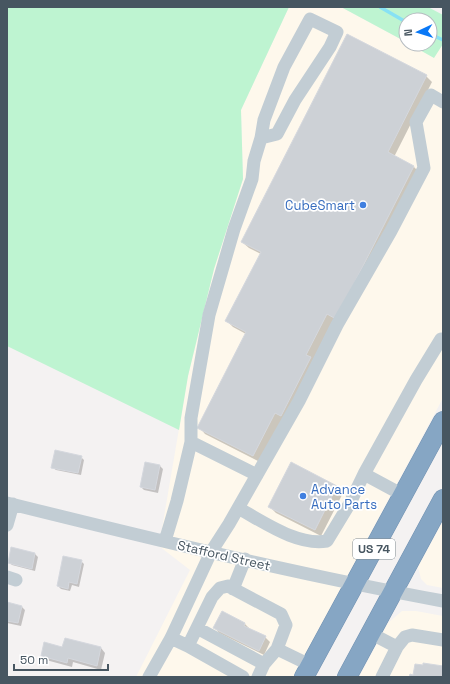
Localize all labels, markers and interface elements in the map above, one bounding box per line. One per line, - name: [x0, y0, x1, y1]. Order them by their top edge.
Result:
- north arrow: [398, 12, 438, 52]
- text: N: [401, 29, 415, 37]
- place label: CubeSmart: [285, 197, 355, 214]
- marker: CubeSmart: [358, 200, 368, 210]
- place label: Advance Auto Parts: [311, 481, 377, 513]
- marker: Advance Auto Parts: [298, 491, 308, 501]
- street label: Stafford Street: [176, 537, 272, 574]
- road number: US 74: [353, 539, 395, 559]
- scale bar: [14, 646, 108, 672]
- text: 50 m: [20, 652, 48, 668]

